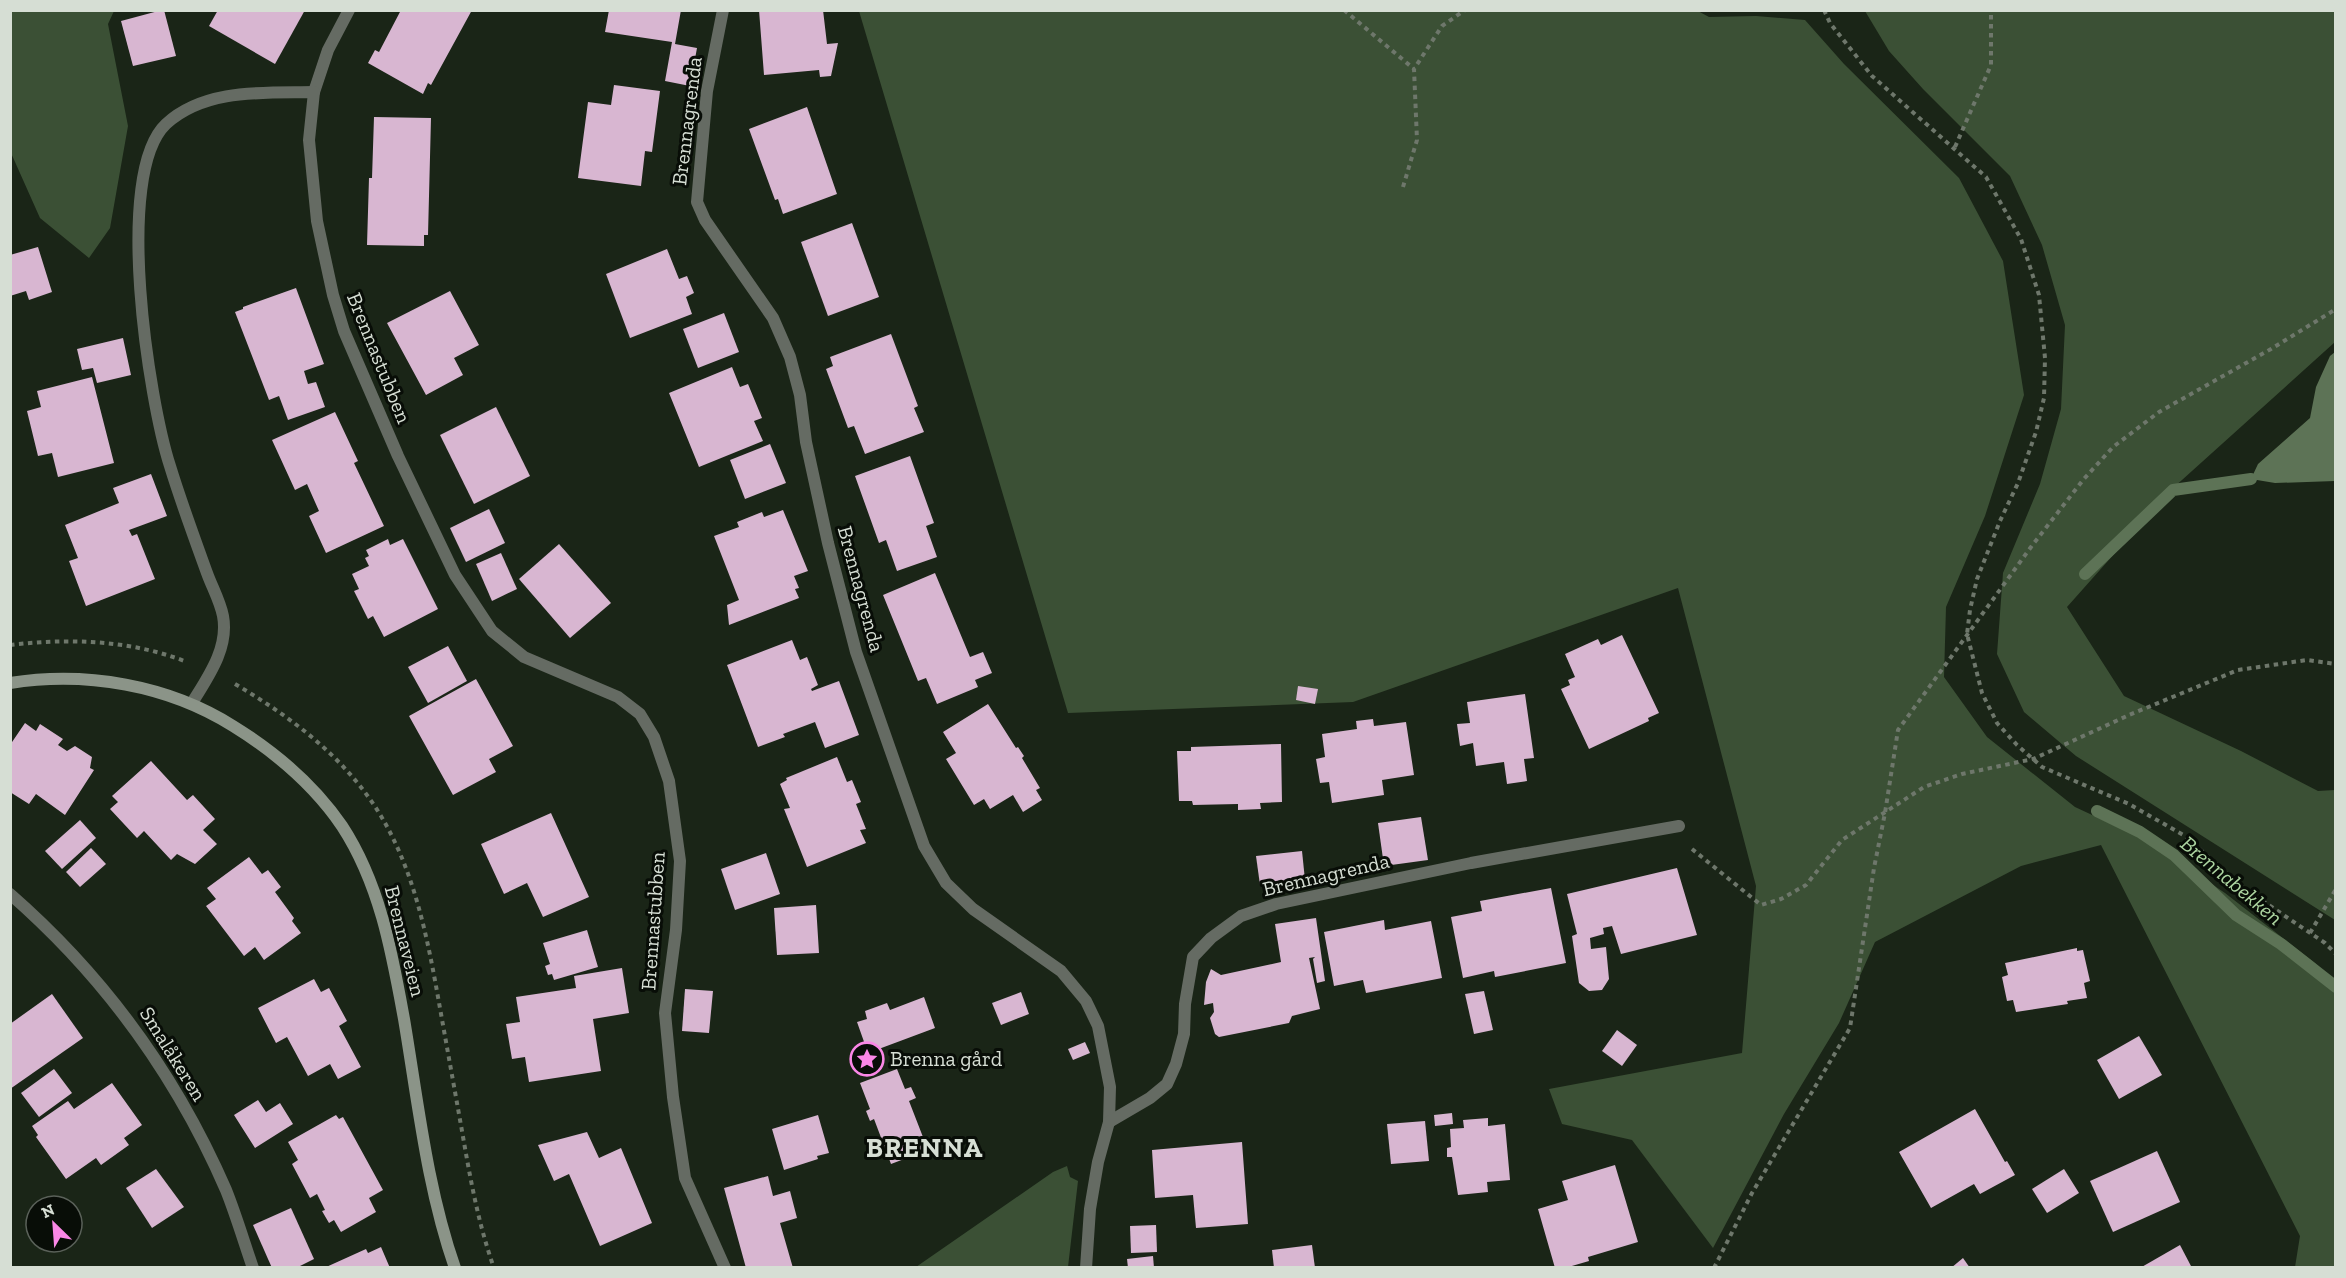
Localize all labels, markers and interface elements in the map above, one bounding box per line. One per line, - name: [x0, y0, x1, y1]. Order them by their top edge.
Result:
- street label: Brennagrenda: [666, 55, 707, 187]
- street label: Brennastubben: [342, 289, 417, 427]
- street label: Brennagrenda: [833, 523, 890, 655]
- water label: Brennabekken: [2175, 830, 2288, 931]
- street label: Brennagrenda: [1260, 848, 1392, 901]
- street label: Brennastubben: [635, 851, 670, 991]
- street label: Brennaveien: [380, 883, 431, 999]
- street label: Smalåkeren: [135, 1002, 212, 1105]
- place icon: Brenna gård: [849, 1041, 885, 1077]
- place label: Brenna gård: [890, 1046, 1003, 1071]
- district label: BRENNA: [866, 1132, 984, 1164]
- north arrow: [24, 1194, 84, 1254]
- text: N: [38, 1200, 57, 1222]

